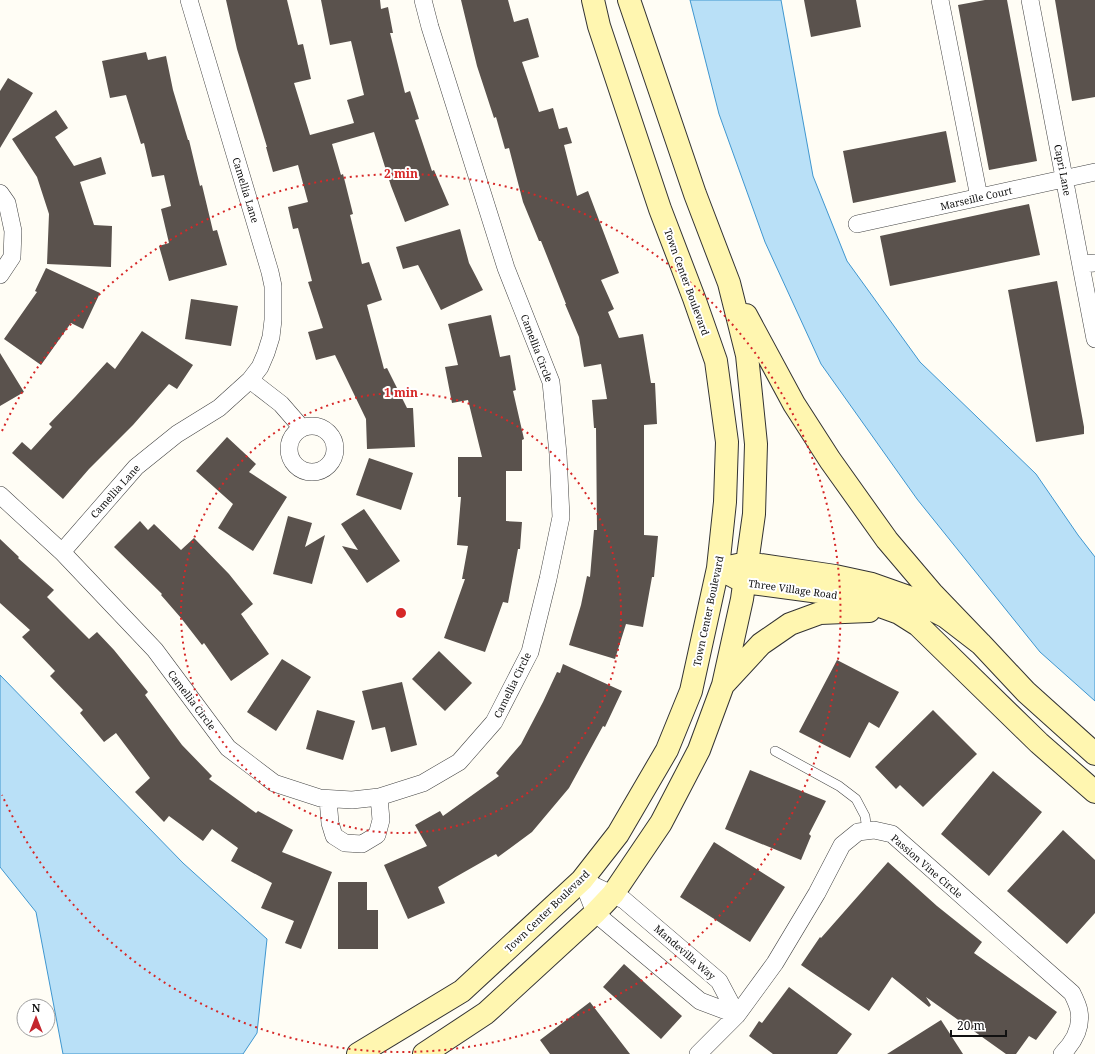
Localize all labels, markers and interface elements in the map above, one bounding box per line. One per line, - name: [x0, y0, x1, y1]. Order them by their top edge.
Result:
- street label: Capri Lane: [1051, 143, 1075, 197]
- street label: Camellia Lane: [229, 155, 263, 225]
- text: 2 min: [384, 165, 418, 182]
- street label: Marseille Court: [939, 183, 1014, 213]
- street label: Town Center Boulevard: [661, 227, 713, 337]
- street label: Camellia Circle: [518, 312, 556, 384]
- text: 1 min: [384, 384, 418, 401]
- street label: Camellia Lane: [87, 461, 143, 521]
- street label: Town Center Boulevard: [689, 554, 727, 668]
- street label: Three Village Road: [748, 576, 838, 602]
- centre of rings: [394, 606, 408, 620]
- street label: Camellia Circle: [490, 650, 534, 720]
- street label: Camellia Circle: [165, 667, 219, 733]
- street label: Passion Vine Circle: [888, 831, 966, 901]
- street label: Town Center Boulevard: [502, 867, 592, 955]
- street label: Mandevilla Way: [651, 921, 719, 983]
- north arrow: [16, 998, 56, 1038]
- text: N: [32, 1000, 41, 1015]
- scale bar: [951, 1012, 1006, 1038]
- text: 20 m: [957, 1017, 985, 1034]

